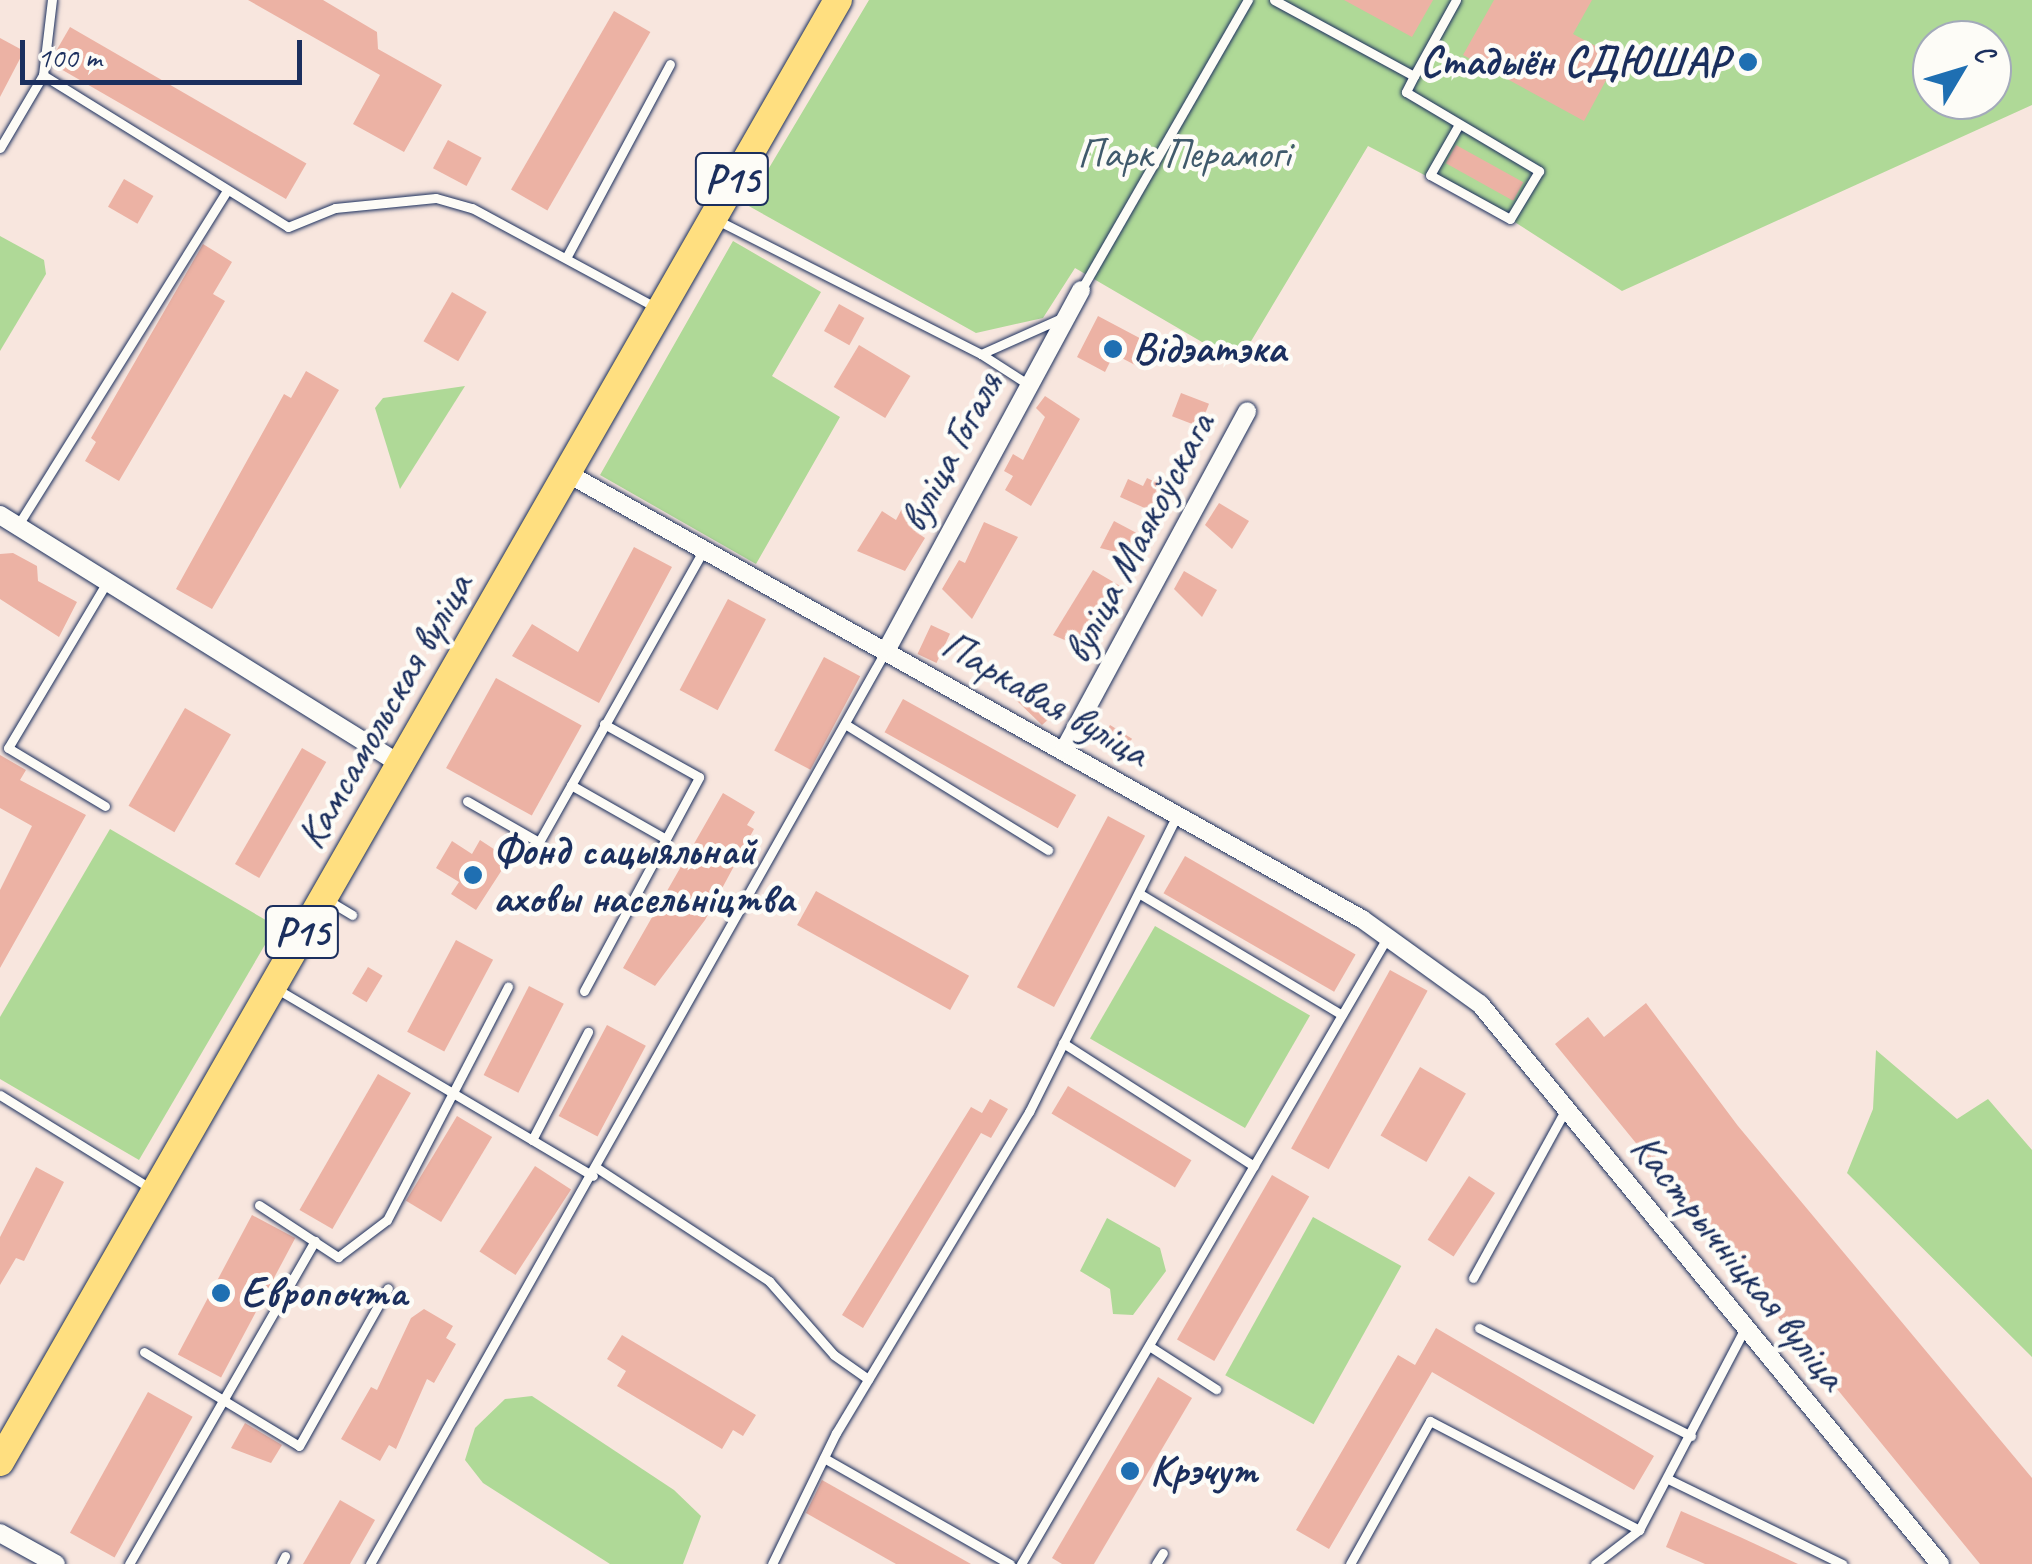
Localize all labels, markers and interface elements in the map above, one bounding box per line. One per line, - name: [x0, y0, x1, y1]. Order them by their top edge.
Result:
- scale bar: [25, 20, 308, 82]
- north arrow: [1912, 20, 2012, 120]
- text: С: [1966, 36, 2002, 69]
- place label: Стадыён СДЮШАР: [1420, 37, 1728, 87]
- text: 100 m: [37, 38, 102, 76]
- marker: Стадыён СДЮШАР: [1737, 51, 1759, 73]
- park label: Парк Перамогі: [1077, 129, 1291, 179]
- road number: Р15: [694, 144, 770, 214]
- place label: Відэатэка: [1133, 324, 1286, 374]
- marker: Відэатэка: [1102, 338, 1124, 360]
- street label: вуліца Гогаля: [889, 365, 1013, 539]
- street label: вуліца Маякоўскага: [1052, 404, 1226, 672]
- street label: Камсамольская вуліца: [286, 565, 484, 857]
- street label: Паркавая вуліца: [933, 620, 1157, 778]
- place label: Фонд сацыяльнай аховы насельніцтва: [493, 826, 794, 924]
- marker: Фонд сацыяльнай аховы насельніцтва: [462, 864, 484, 886]
- road number: Р15: [264, 897, 340, 967]
- street label: Кастрычніцкая вуліца: [1620, 1125, 1856, 1399]
- place label: Европочта: [241, 1268, 407, 1318]
- marker: Европочта: [210, 1282, 232, 1304]
- place label: Крэчут: [1150, 1446, 1257, 1496]
- marker: Крэчут: [1119, 1460, 1141, 1482]

